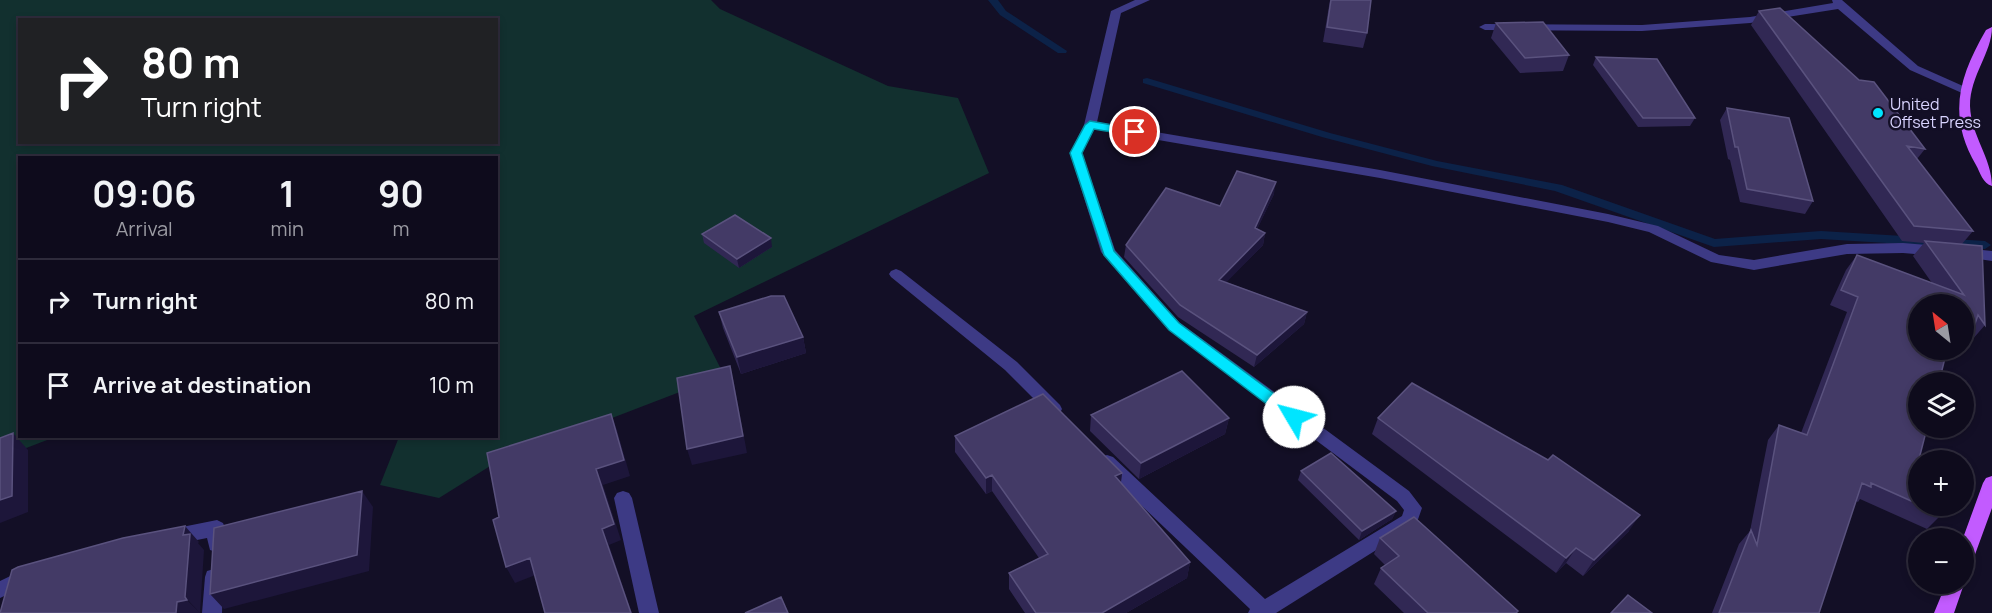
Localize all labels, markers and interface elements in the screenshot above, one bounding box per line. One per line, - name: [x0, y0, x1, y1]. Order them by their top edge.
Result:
- text: 80 m: [141, 33, 241, 91]
- icon: right: [42, 42, 120, 120]
- text: Turn right: [141, 88, 262, 125]
- place label: United Offset Press: [1890, 93, 1981, 133]
- pin: [1109, 106, 1160, 157]
- marker: United Offset Press: [1871, 106, 1885, 120]
- icon: arrive: [1118, 115, 1151, 148]
- text: 09:06: [92, 169, 196, 218]
- text: 1: [279, 169, 295, 218]
- text: 90: [378, 169, 424, 218]
- text: Arrival: [116, 215, 173, 242]
- text: min: [270, 215, 304, 242]
- text: m: [392, 215, 409, 242]
- icon: right: [42, 285, 75, 318]
- text: Turn right: [93, 286, 198, 316]
- text: 80 m: [425, 286, 474, 316]
- north arrow: [1908, 294, 1974, 360]
- map controls: [1908, 294, 1974, 594]
- icon: arrive: [42, 369, 75, 402]
- text: Arrive at destination: [93, 370, 311, 400]
- text: 10 m: [429, 370, 474, 400]
- button: layers: [1908, 372, 1974, 438]
- position arrow: [1262, 385, 1326, 449]
- button: +: [1908, 450, 1974, 516]
- button: −: [1908, 528, 1974, 594]

